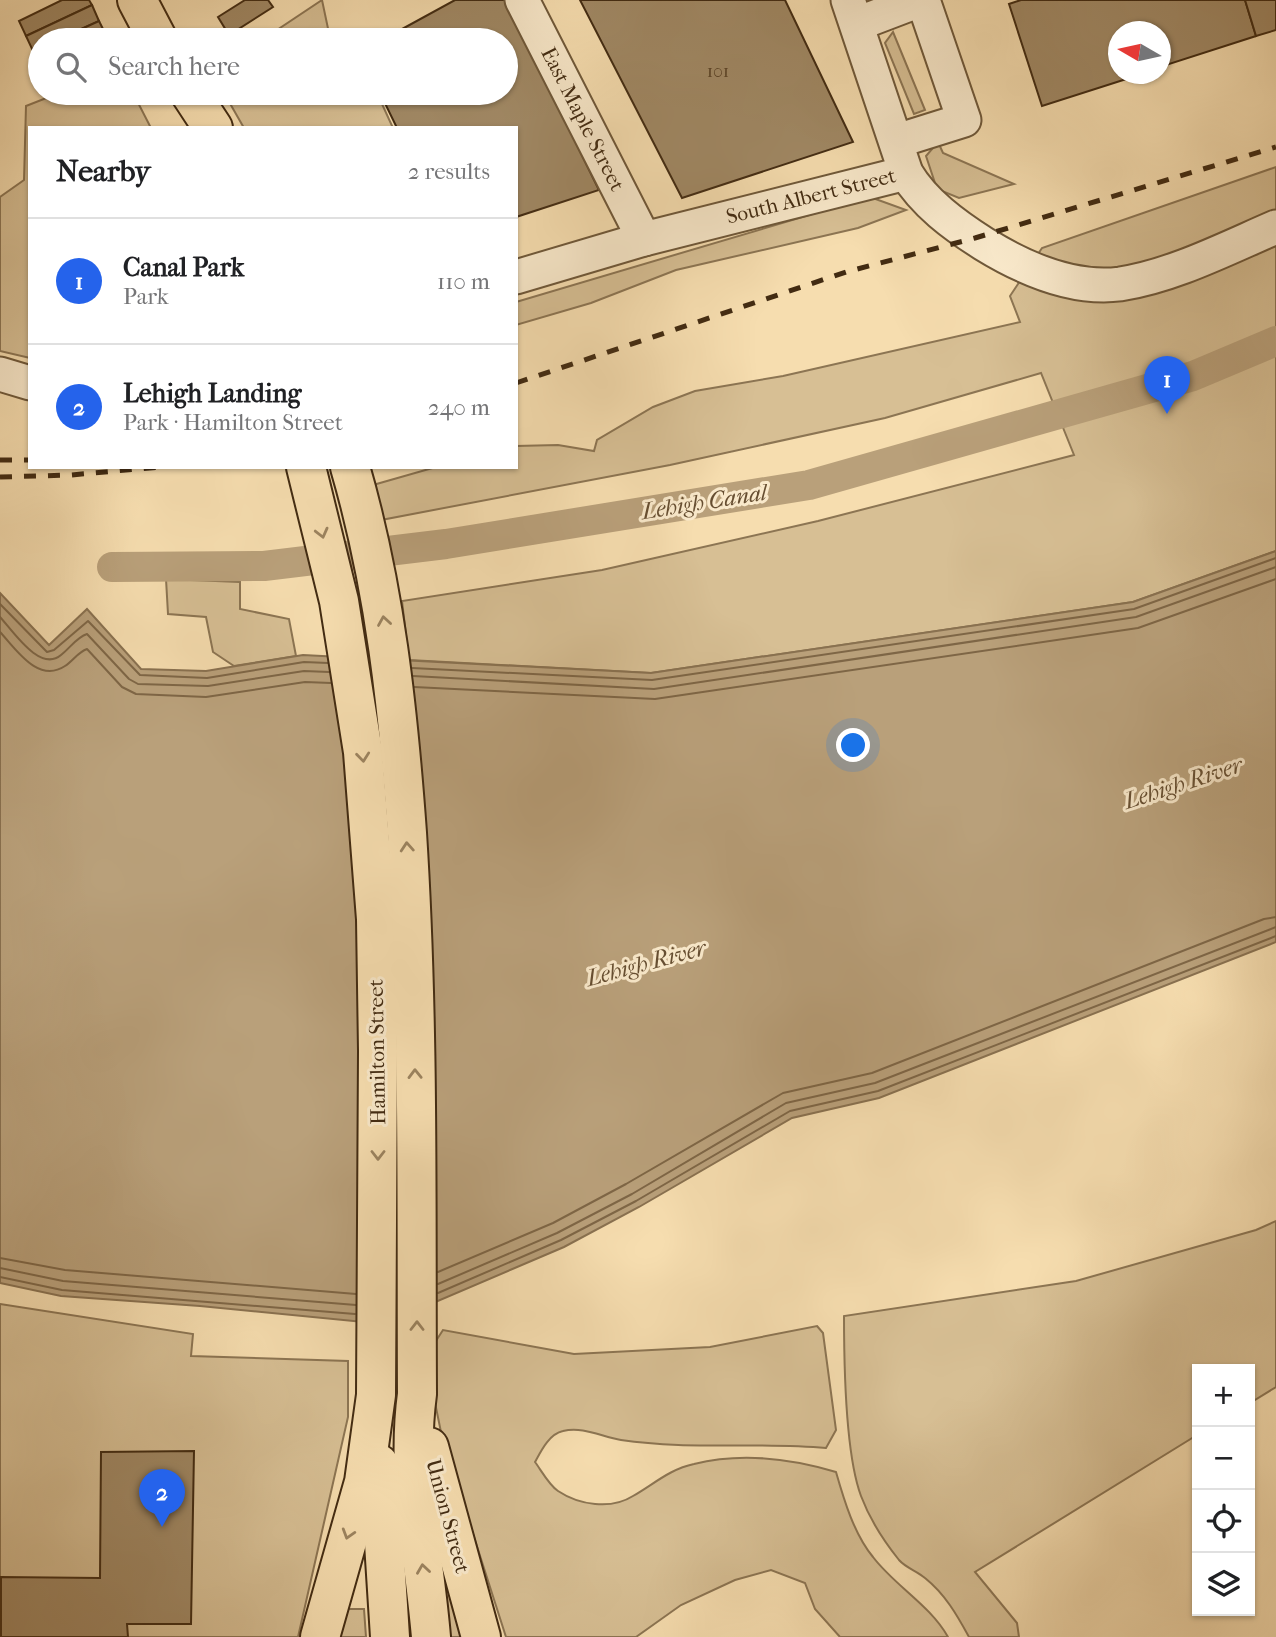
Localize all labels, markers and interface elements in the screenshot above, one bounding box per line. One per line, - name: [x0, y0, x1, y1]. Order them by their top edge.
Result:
- north arrow: [1108, 21, 1171, 84]
- search box: [28, 28, 518, 105]
- street label: East Maple Street: [536, 43, 630, 195]
- icon: search: [52, 48, 90, 86]
- text: Search here: [108, 51, 240, 82]
- house number: 101: [707, 61, 729, 82]
- text: Nearby: [56, 154, 151, 189]
- text: 2 results: [408, 158, 490, 185]
- street label: South Albert Street: [724, 163, 899, 229]
- text: Canal Park: [123, 252, 244, 283]
- text: 1: [75, 268, 83, 295]
- text: 110 m: [437, 268, 490, 295]
- text: Park: [123, 283, 169, 310]
- pin: 1: [1144, 356, 1190, 414]
- text: Lehigh Landing: [123, 378, 301, 409]
- text: 2: [73, 394, 85, 421]
- text: 240 m: [428, 394, 490, 421]
- text: Park · Hamilton Street: [123, 409, 343, 436]
- water label: Lehigh Canal: [638, 478, 771, 525]
- one-way arrow: [314, 527, 328, 539]
- one-way arrow: [377, 615, 392, 627]
- your location: [836, 728, 870, 762]
- one-way arrow: [355, 751, 370, 763]
- water label: Lehigh River: [1119, 751, 1247, 815]
- one-way arrow: [400, 841, 415, 852]
- water label: Lehigh River: [581, 934, 710, 992]
- street label: Hamilton Street: [364, 978, 390, 1125]
- one-way arrow: [407, 1068, 423, 1079]
- one-way arrow: [370, 1151, 386, 1161]
- one-way arrow: [409, 1320, 425, 1331]
- map controls: [1192, 1364, 1255, 1616]
- button: +: [1192, 1364, 1255, 1427]
- button: −: [1192, 1427, 1255, 1490]
- street label: Union Street: [421, 1456, 475, 1576]
- pin: 2: [139, 1469, 185, 1527]
- button: locate: [1192, 1490, 1255, 1553]
- one-way arrow: [342, 1527, 357, 1539]
- button: layers: [1192, 1553, 1255, 1616]
- one-way arrow: [416, 1563, 431, 1575]

